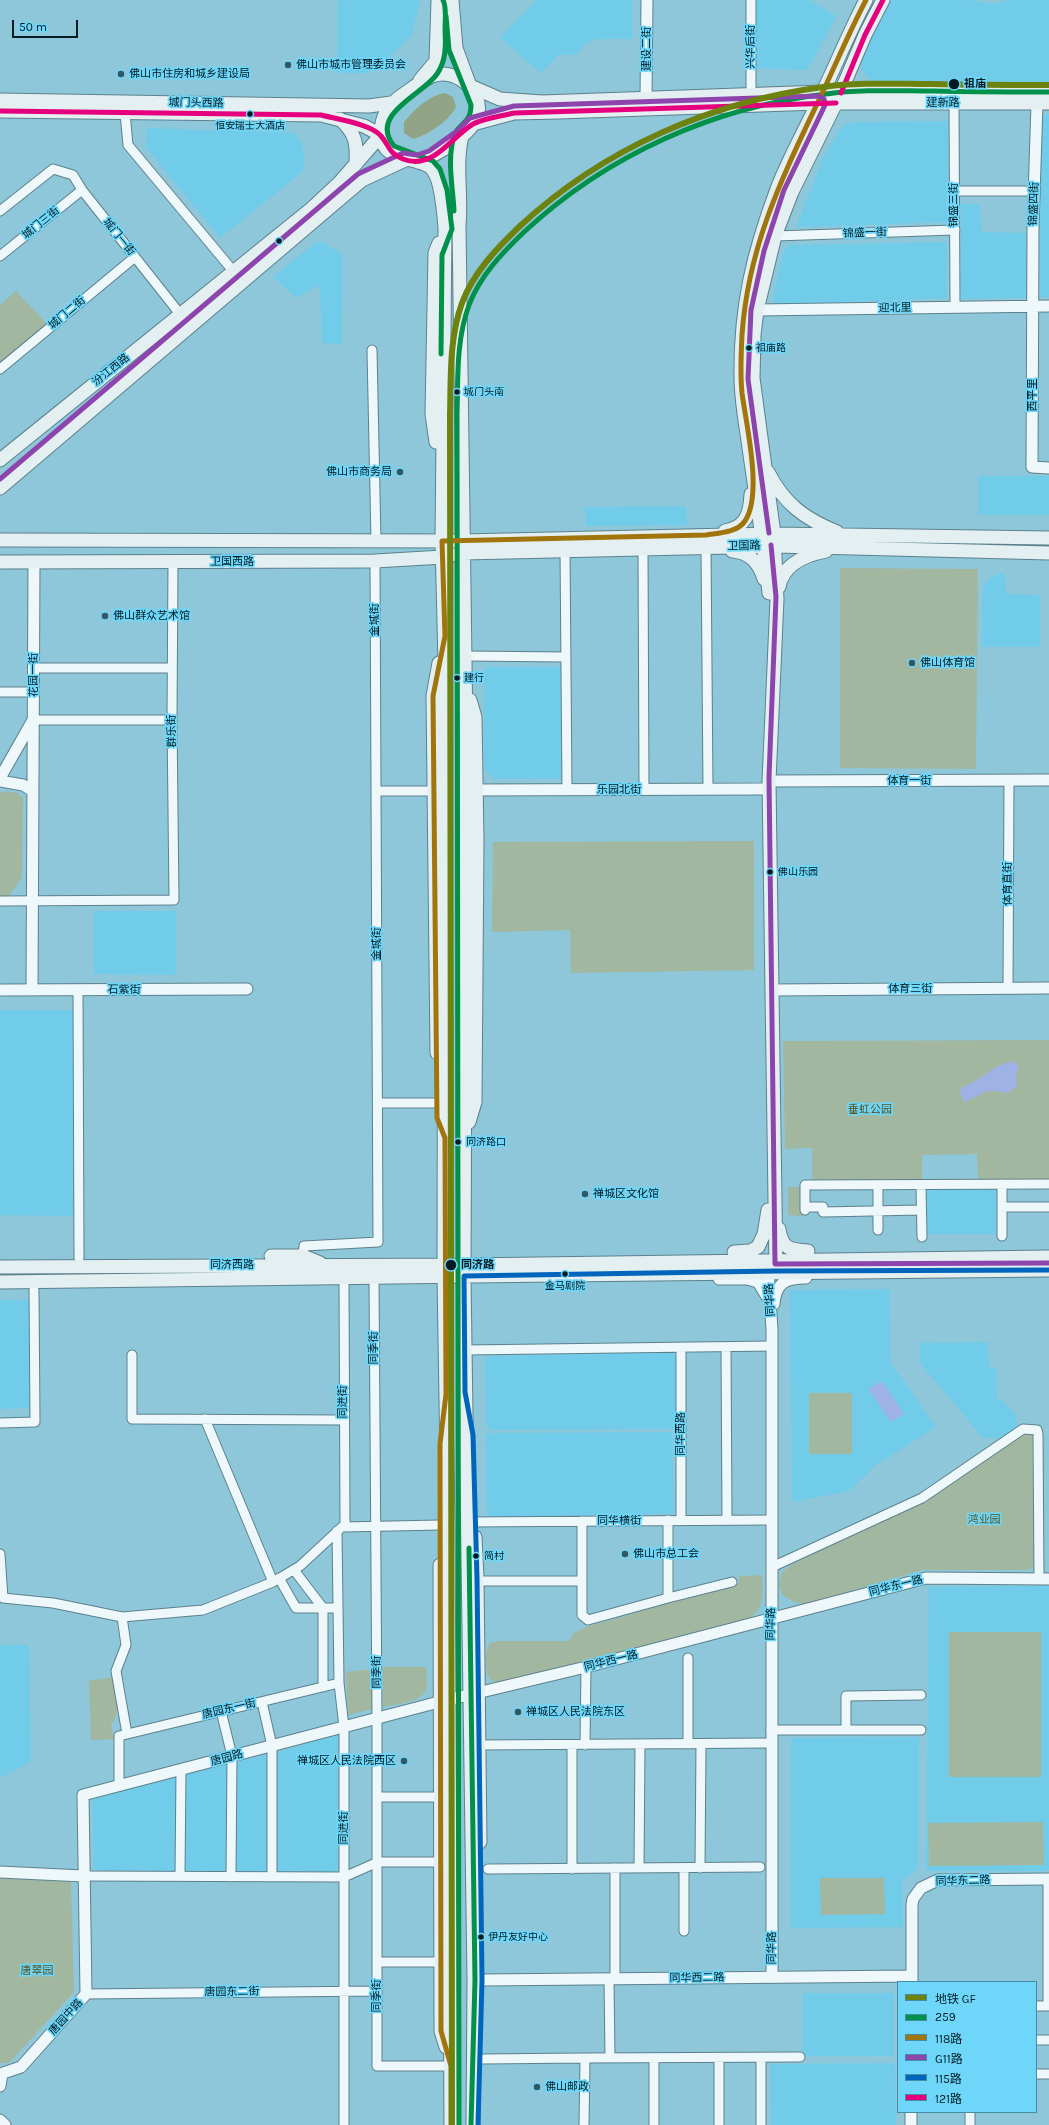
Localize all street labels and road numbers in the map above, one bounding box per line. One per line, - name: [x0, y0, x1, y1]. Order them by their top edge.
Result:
- street label: 兴华后街: [744, 25, 758, 69]
- street label: 建设二街: [640, 27, 654, 71]
- street label: 城门头西路: [168, 96, 224, 110]
- street label: 建新路: [927, 96, 959, 110]
- street label: 锦盛四街: [1027, 182, 1041, 226]
- street label: 锦盛三街: [947, 183, 961, 227]
- street label: 城门三街: [20, 204, 62, 242]
- street label: 城门一街: [100, 216, 138, 258]
- street label: 锦盛一街: [843, 226, 887, 240]
- street label: 城门二街: [46, 294, 88, 332]
- street label: 迎北里: [878, 301, 912, 315]
- street label: 汾江西路: [90, 351, 132, 389]
- street label: 西平里: [1026, 379, 1040, 411]
- street label: 卫国路: [727, 539, 761, 553]
- street label: 卫国西路: [210, 555, 254, 569]
- street label: 金城街: [368, 604, 382, 636]
- street label: 花园一街: [27, 653, 41, 697]
- street label: 群乐街: [165, 714, 179, 748]
- street label: 体育一街: [887, 774, 931, 788]
- street label: 乐园北街: [597, 783, 641, 797]
- street label: 体育直街: [1001, 862, 1015, 906]
- street label: 金城街: [370, 928, 384, 960]
- street label: 体育三街: [888, 982, 932, 996]
- street label: 石紫街: [108, 983, 140, 997]
- street label: 同济西路: [210, 1258, 254, 1272]
- street label: 同华路: [762, 1283, 778, 1317]
- street label: 同季街: [367, 1332, 381, 1364]
- street label: 同进街: [336, 1386, 350, 1418]
- street label: 同华西路: [674, 1412, 688, 1456]
- street label: 同华横街: [597, 1514, 641, 1528]
- street label: 同华东一路: [868, 1573, 924, 1599]
- street label: 同华路: [764, 1607, 778, 1641]
- street label: 同华西一路: [583, 1648, 639, 1674]
- street label: 同季街: [370, 1655, 384, 1689]
- street label: 唐园东一街: [201, 1696, 257, 1722]
- street label: 唐园路: [209, 1747, 245, 1769]
- street label: 同进街: [337, 1812, 351, 1844]
- street label: 同华东二路: [935, 1873, 991, 1889]
- street label: 同华路: [765, 1932, 779, 1964]
- street label: 同华西二路: [669, 1971, 725, 1985]
- street label: 同季街: [370, 1980, 384, 2012]
- street label: 唐园东二街: [204, 1985, 260, 1999]
- street label: 唐园中路: [46, 1996, 86, 2038]

